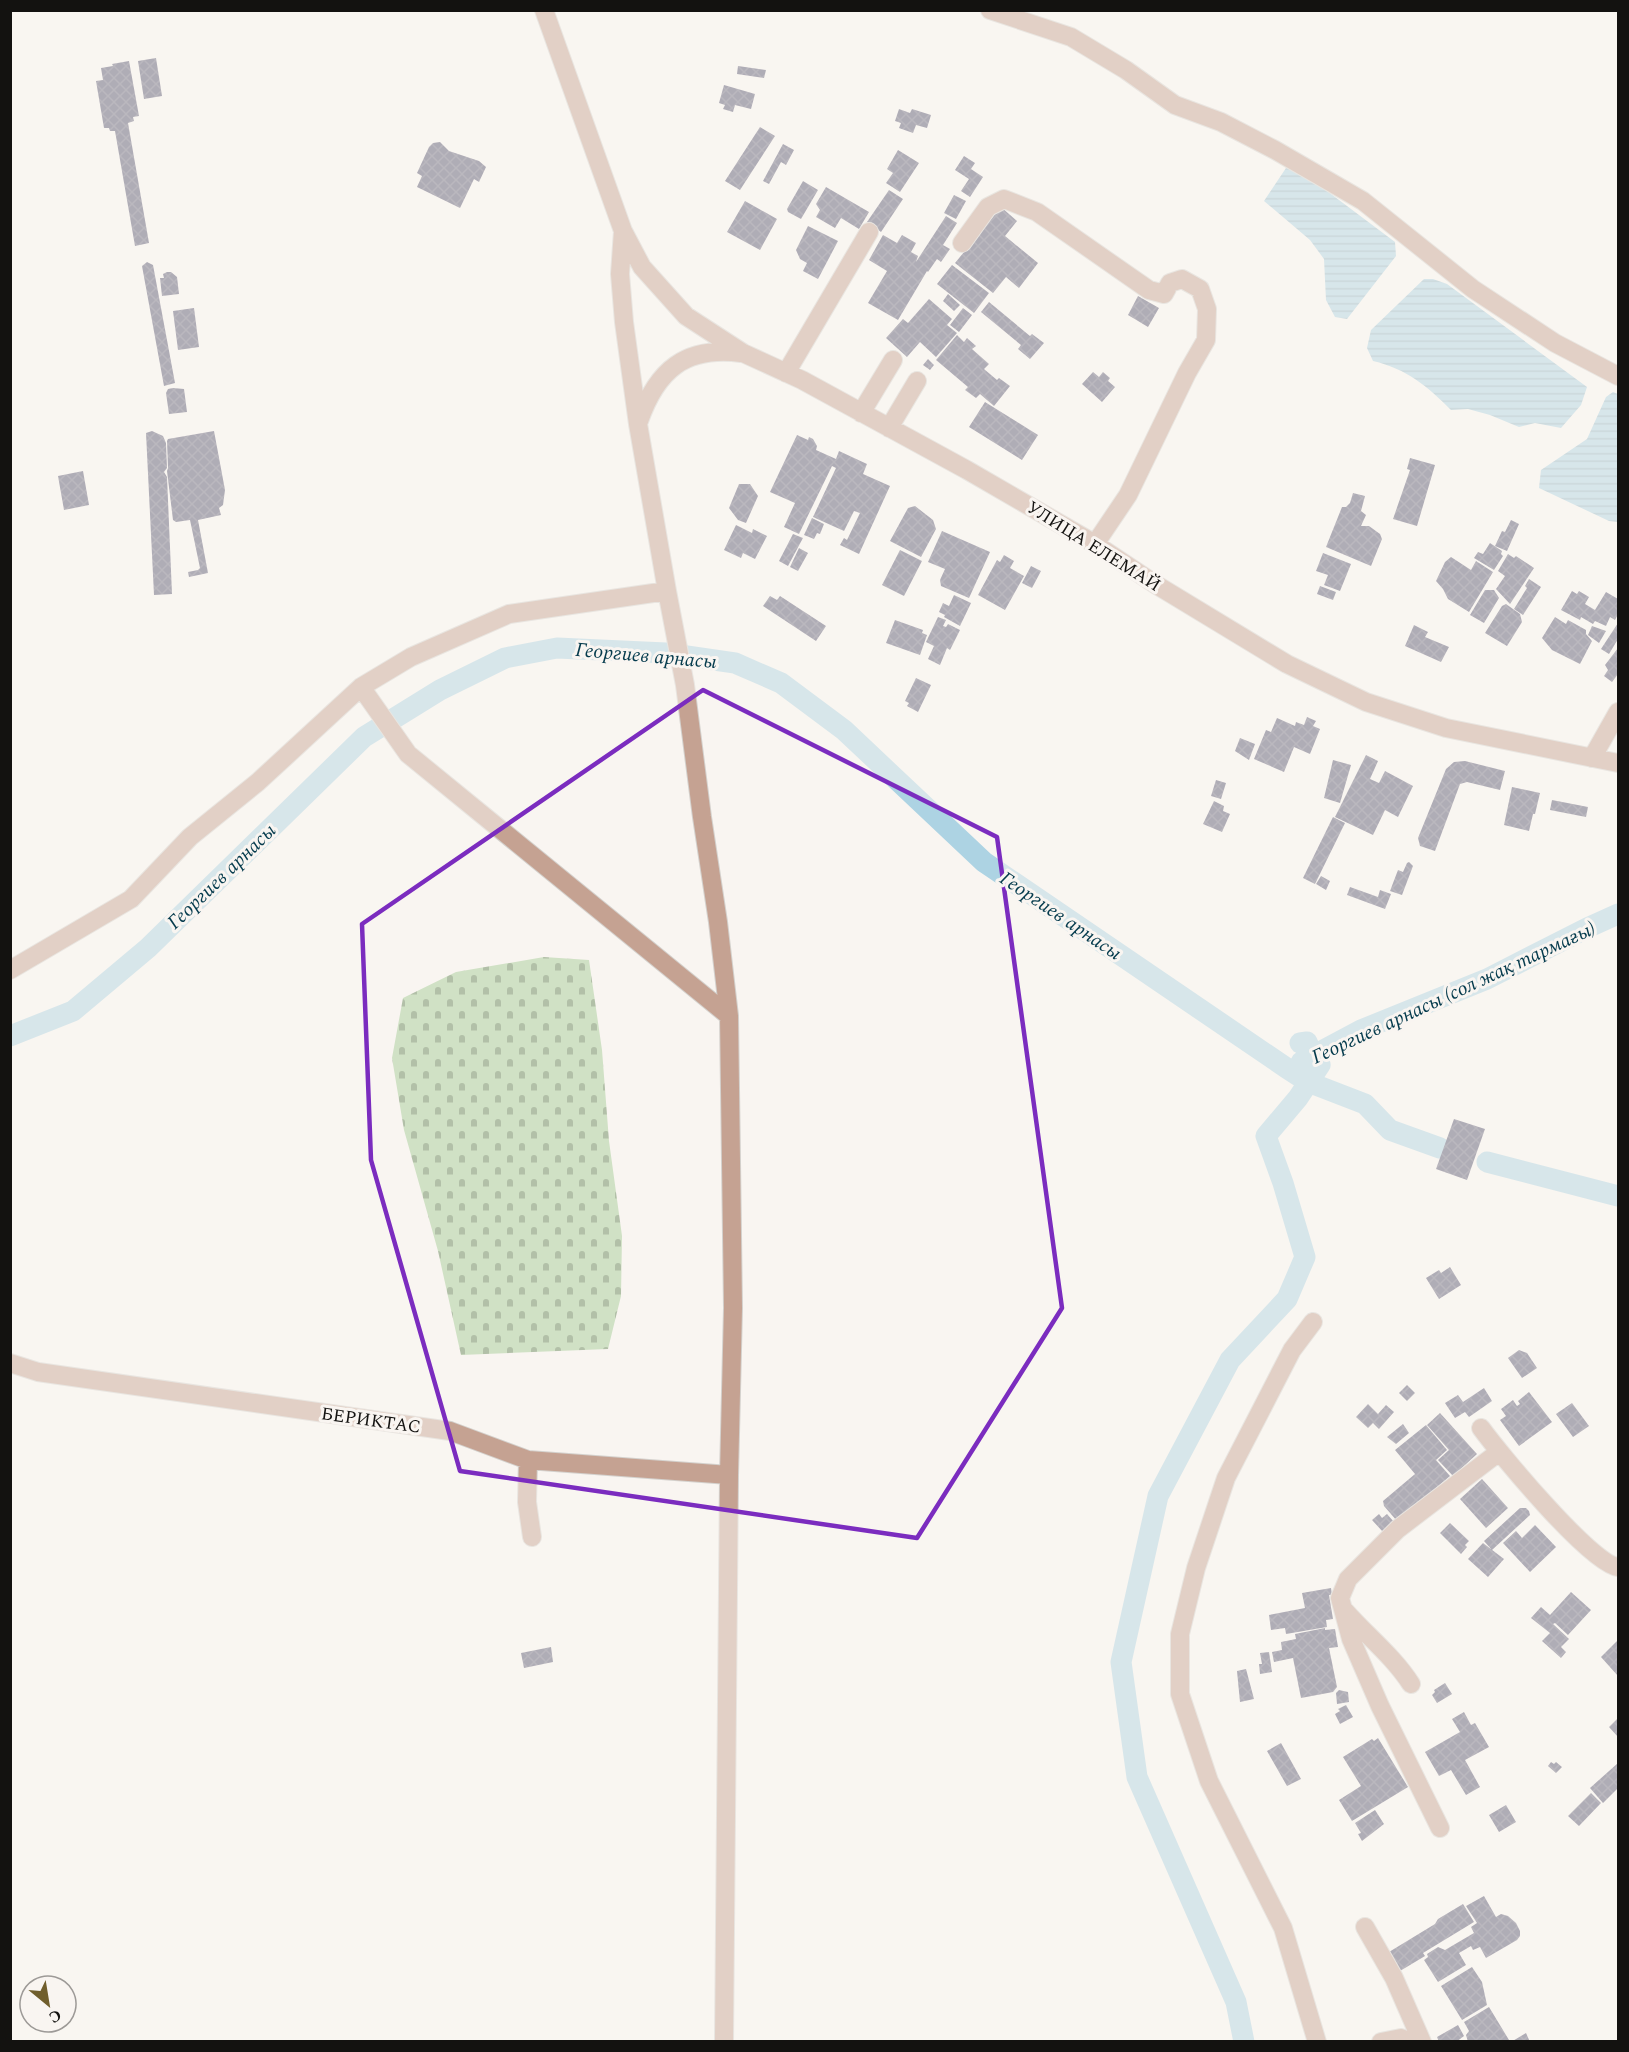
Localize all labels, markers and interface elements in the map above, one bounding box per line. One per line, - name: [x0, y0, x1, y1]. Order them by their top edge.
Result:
- street label: УЛИЦА ЕЛЕМАЙ: [1021, 494, 1166, 599]
- water label: Георгиев арнасы: [574, 635, 718, 677]
- water label: Георгиев арнасы: [160, 816, 284, 937]
- water label: Георгиев арнасы: [993, 864, 1128, 968]
- water label: Георгиев арнасы (сол жақ тармағы): [1306, 914, 1600, 1072]
- street label: БЕРИКТАС: [319, 1400, 423, 1441]
- north arrow: [18, 1974, 78, 2034]
- text: С: [44, 2003, 66, 2029]

